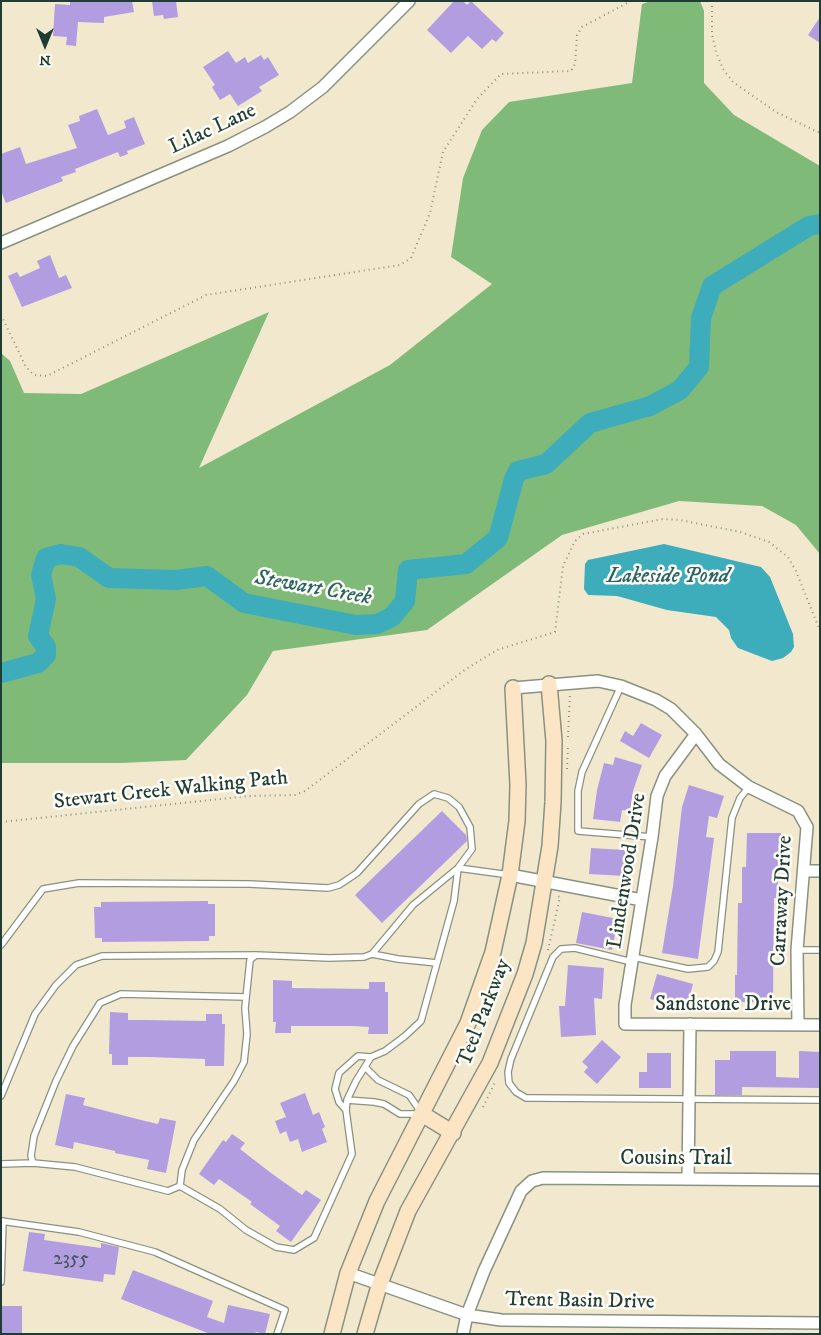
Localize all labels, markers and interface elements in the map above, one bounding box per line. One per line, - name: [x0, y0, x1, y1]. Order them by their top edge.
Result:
- north arrow: [20, 20, 70, 70]
- text: N: [39, 51, 51, 69]
- street label: Lilac Lane: [166, 99, 260, 161]
- water label: Lakeside Pond: [607, 564, 729, 590]
- water label: Stewart Creek: [253, 566, 373, 612]
- street label: Stewart Creek Walking Path: [53, 766, 289, 816]
- street label: Lindenwood Drive: [603, 791, 653, 951]
- street label: Carraway Drive: [767, 835, 799, 967]
- street label: Teel Parkway: [453, 956, 517, 1070]
- street label: Sandstone Drive: [655, 993, 791, 1019]
- street label: Cousins Trail: [620, 1147, 732, 1173]
- house number: 2355: [53, 1249, 89, 1271]
- street label: Trent Basin Drive: [505, 1288, 655, 1316]

